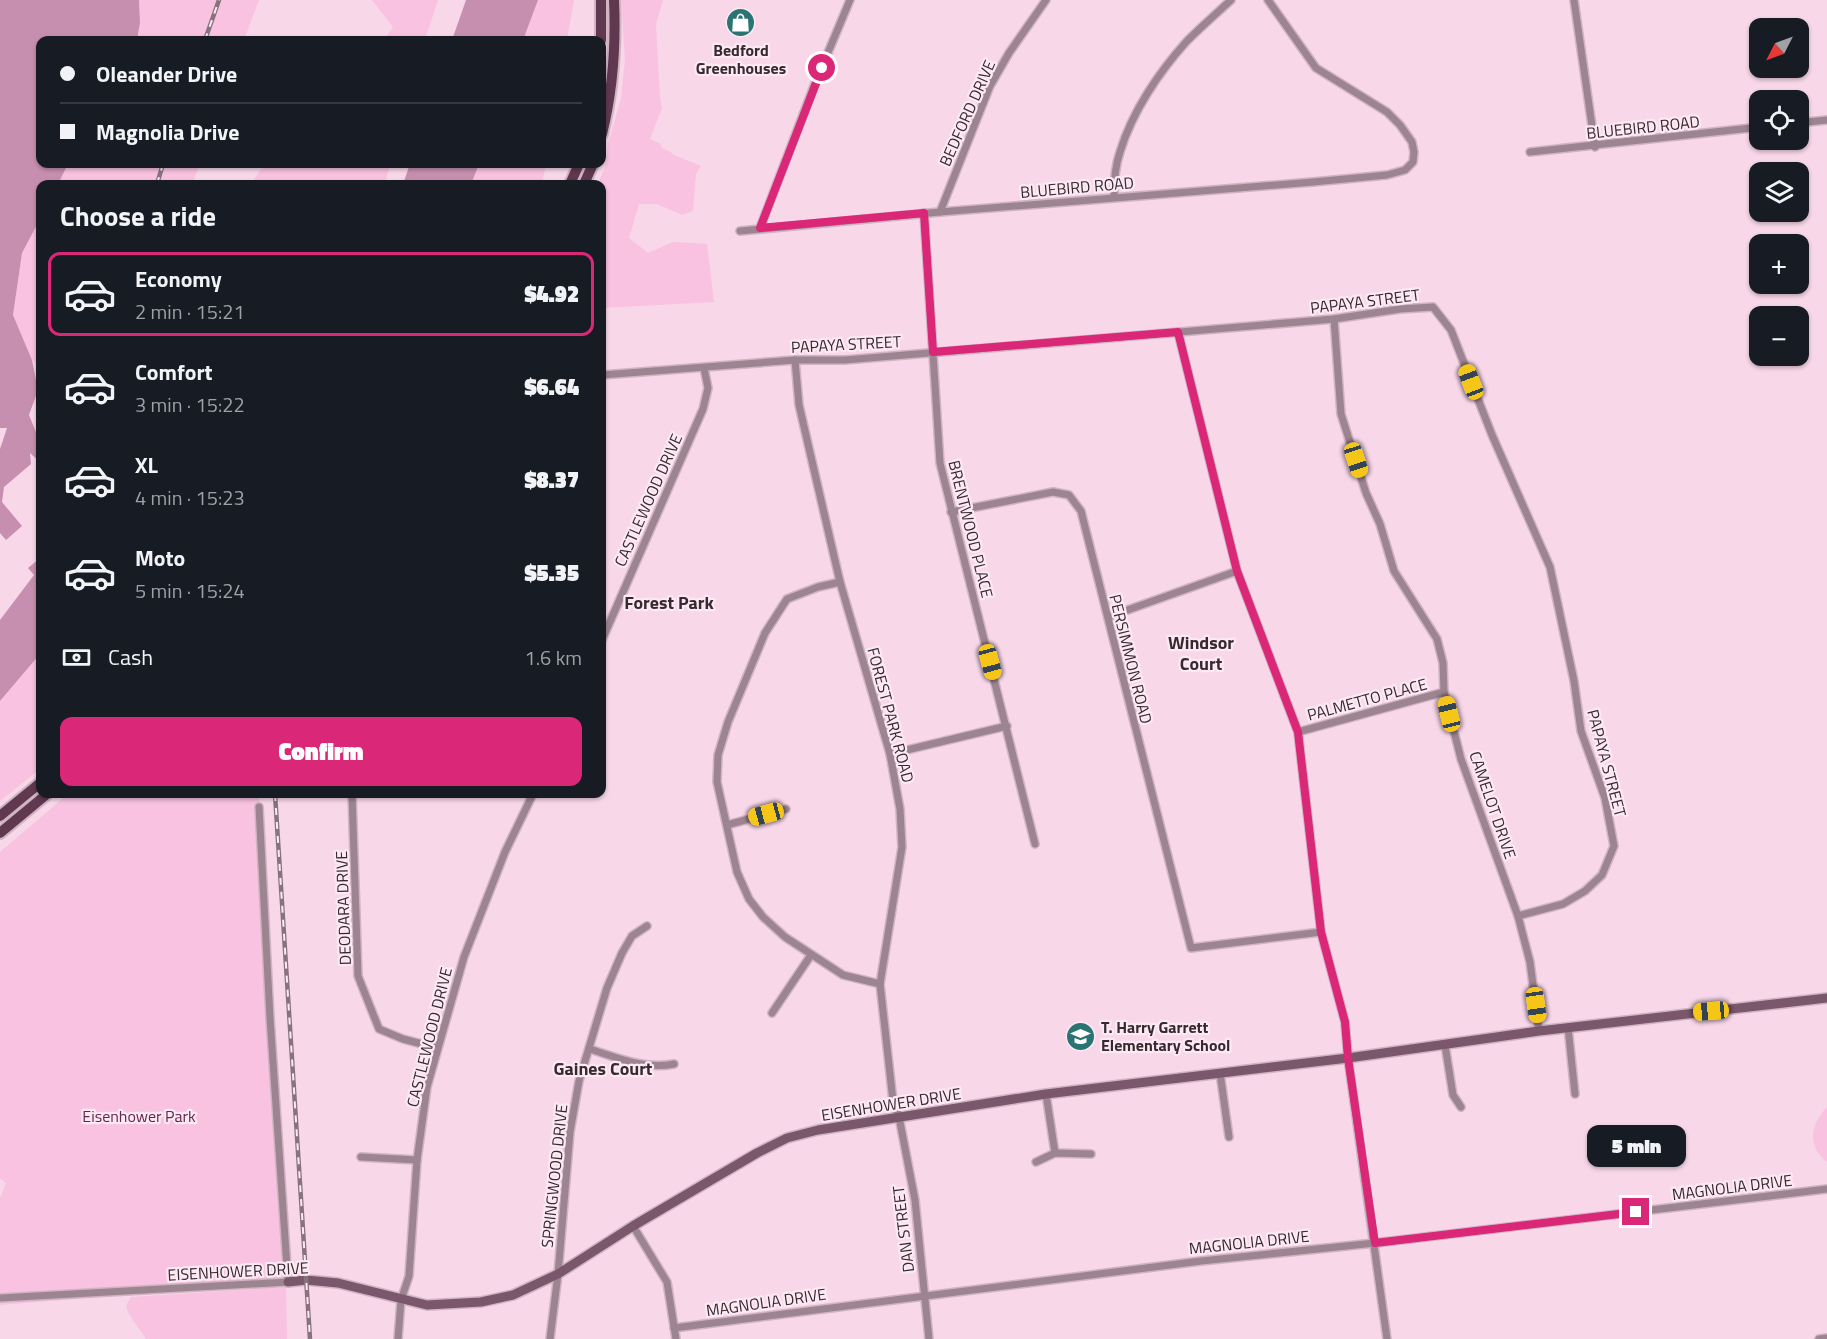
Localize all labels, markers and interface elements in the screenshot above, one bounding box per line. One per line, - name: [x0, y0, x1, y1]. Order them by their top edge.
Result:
- shop icon: Bedford Greenhouses: [725, 6, 757, 38]
- north arrow: [1749, 18, 1809, 78]
- map controls: [1749, 18, 1809, 366]
- place label: Bedford Greenhouses: [696, 38, 786, 80]
- route start: [808, 54, 835, 81]
- street label: BEDFORD DRIVE: [933, 56, 1001, 170]
- text: Oleander Drive: [96, 57, 237, 91]
- button: locate: [1749, 90, 1809, 150]
- street label: BLUEBIRD ROAD: [1585, 109, 1701, 145]
- text: Magnolia Drive: [96, 115, 239, 149]
- button: layers: [1749, 162, 1809, 222]
- street label: BLUEBIRD ROAD: [1019, 170, 1135, 204]
- text: Choose a ride: [60, 195, 216, 236]
- button: +: [1749, 234, 1809, 294]
- text: Economy: [135, 262, 222, 296]
- icon: car: [63, 267, 117, 321]
- text: $4.92: [524, 277, 579, 311]
- street label: PAPAYA STREET: [1309, 282, 1422, 320]
- text: 2 min · 15:21: [135, 296, 245, 327]
- button: −: [1749, 306, 1809, 366]
- street label: PAPAYA STREET: [790, 329, 902, 359]
- text: Comfort: [135, 355, 213, 389]
- icon: car: [63, 360, 117, 414]
- car: [1456, 362, 1486, 402]
- text: $6.64: [524, 370, 579, 404]
- text: 3 min · 15:22: [135, 389, 245, 420]
- street label: CASTLEWOOD DRIVE: [608, 430, 688, 570]
- car: [1342, 440, 1370, 480]
- text: XL: [135, 448, 158, 482]
- icon: car: [63, 453, 117, 507]
- street label: BRENTWOOD PLACE: [942, 458, 1000, 600]
- text: $8.37: [524, 463, 579, 497]
- text: 4 min · 15:23: [135, 482, 245, 513]
- text: Moto: [135, 541, 185, 575]
- icon: car: [63, 546, 117, 600]
- text: $5.35: [524, 556, 579, 590]
- text: 5 min · 15:24: [135, 575, 245, 606]
- district label: Forest Park: [624, 589, 714, 616]
- street label: PERSIMMON ROAD: [1103, 592, 1159, 726]
- district label: Windsor Court: [1168, 629, 1234, 677]
- text: Cash: [108, 640, 153, 674]
- icon: cash: [60, 641, 93, 674]
- text: 1.6 km: [525, 642, 582, 673]
- car: [977, 642, 1003, 682]
- street label: FOREST PARK ROAD: [861, 645, 921, 785]
- street label: PALMETTO PLACE: [1304, 671, 1430, 727]
- car: [1436, 694, 1462, 734]
- street label: PAPAYA STREET: [1581, 707, 1633, 820]
- button: Confirm: [60, 717, 582, 786]
- street label: CAMELOT DRIVE: [1463, 748, 1523, 862]
- car: [746, 801, 786, 827]
- street label: DEODARA DRIVE: [329, 850, 357, 966]
- street label: CASTLEWOOD DRIVE: [400, 965, 458, 1109]
- car: [1525, 986, 1547, 1024]
- car: [1692, 1000, 1730, 1022]
- place label: T. Harry Garrett Elementary School: [1101, 1015, 1230, 1057]
- school or university icon: T. Harry Garrett Elementary School: [1064, 1020, 1096, 1052]
- district label: Gaines Court: [554, 1055, 653, 1082]
- street label: EISENHOWER DRIVE: [819, 1081, 963, 1127]
- street label: SPRINGWOOD DRIVE: [535, 1103, 573, 1249]
- park label: Eisenhower Park: [82, 1104, 196, 1128]
- callout: 5 min: [1586, 1125, 1686, 1167]
- text: 5 min: [1612, 1130, 1661, 1161]
- street label: MAGNOLIA DRIVE: [1671, 1168, 1794, 1206]
- street label: DAN STREET: [886, 1184, 920, 1274]
- route end: [1622, 1198, 1649, 1225]
- street label: MAGNOLIA DRIVE: [1188, 1224, 1311, 1260]
- street label: EISENHOWER DRIVE: [167, 1255, 309, 1287]
- street label: MAGNOLIA DRIVE: [704, 1282, 828, 1322]

